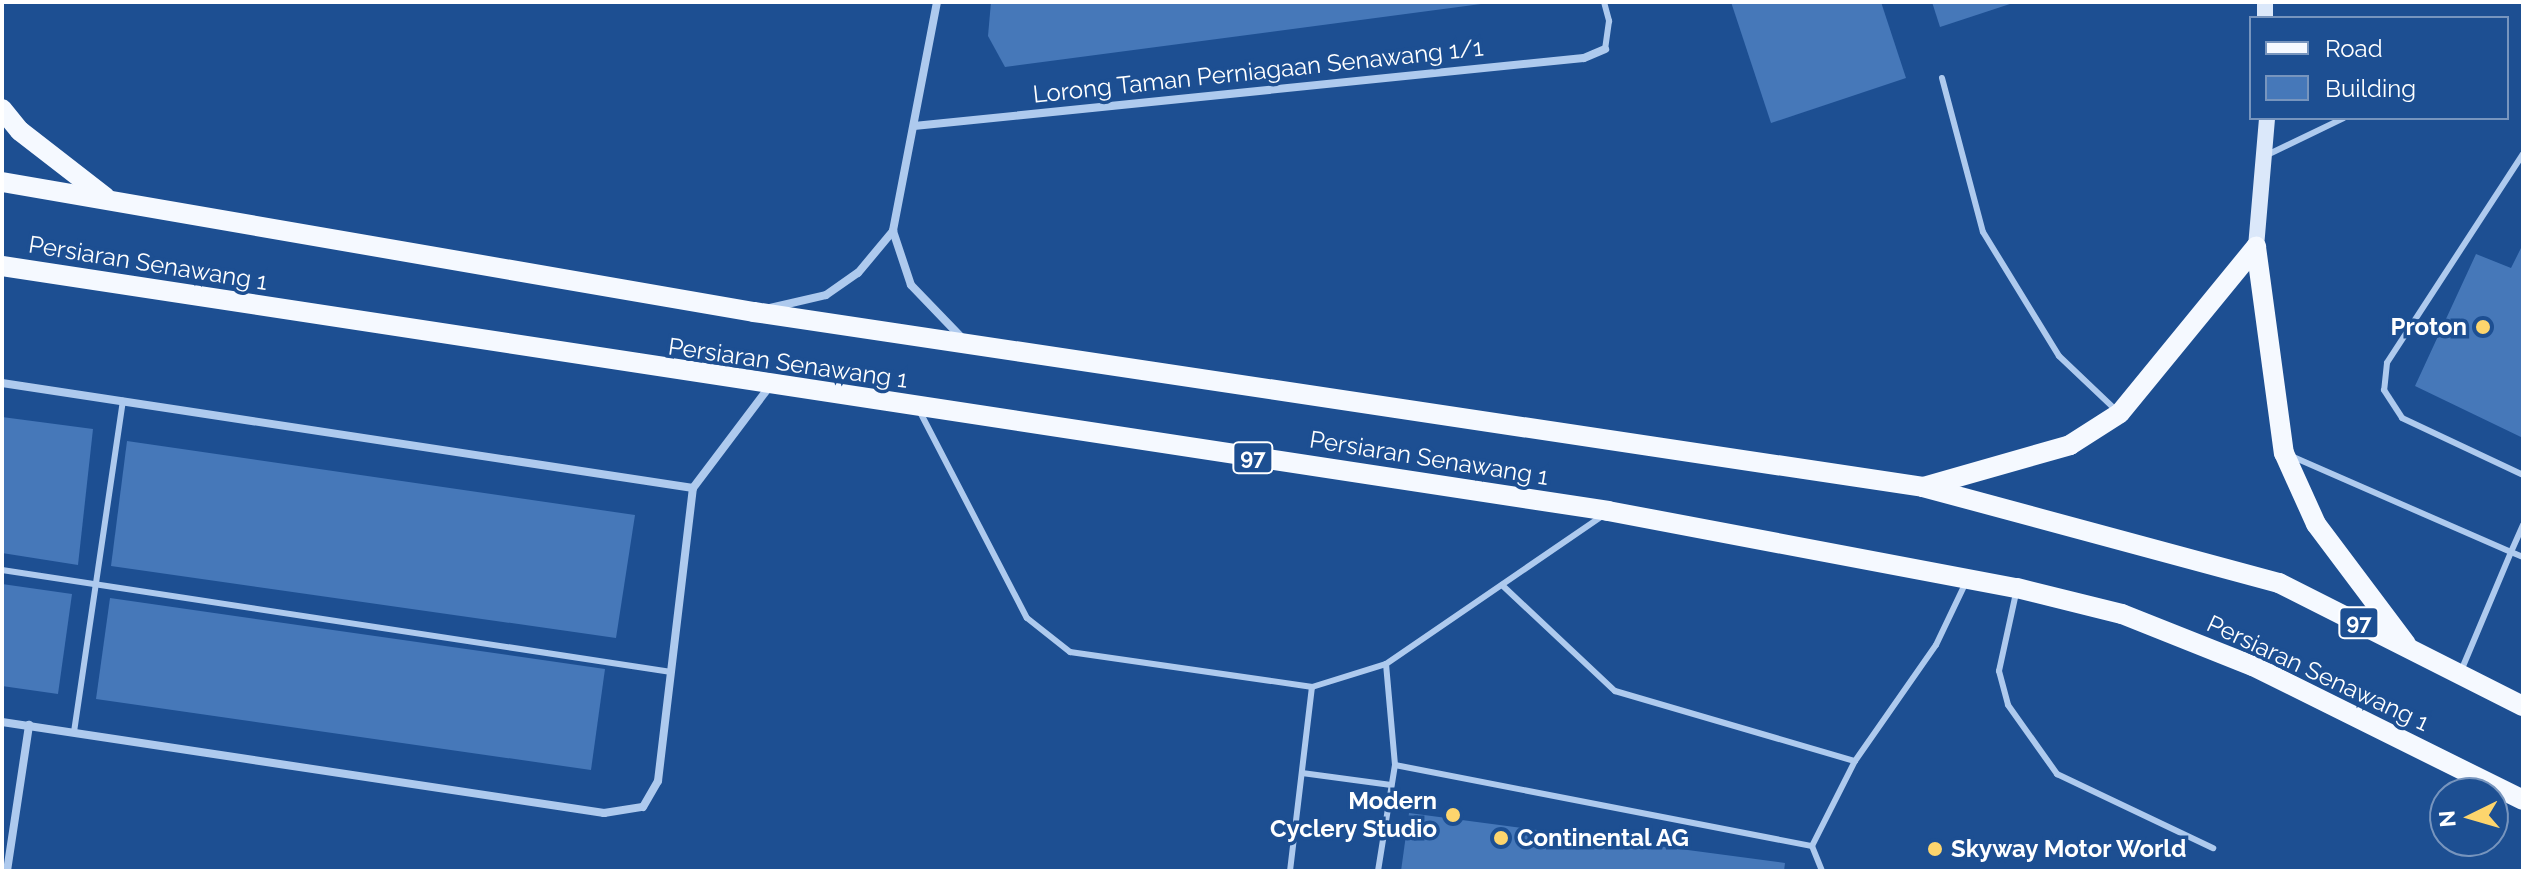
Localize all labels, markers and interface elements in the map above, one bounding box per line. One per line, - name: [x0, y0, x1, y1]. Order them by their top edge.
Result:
- legend: [2249, 16, 2509, 120]
- street label: Lorong Taman Perniagaan Senawang 1/1: [1031, 33, 1485, 109]
- text: Road: [2325, 34, 2383, 63]
- text: Building: [2325, 74, 2416, 103]
- street label: Persiaran Senawang 1: [26, 230, 270, 296]
- place label: Proton: [2390, 313, 2467, 341]
- marker: Proton: [2474, 318, 2492, 336]
- street label: Persiaran Senawang 1: [666, 332, 910, 394]
- street label: Persiaran Senawang 1: [1307, 425, 1551, 491]
- road number: 97: [1231, 440, 1275, 476]
- road number: 97: [2337, 605, 2381, 641]
- street label: Persiaran Senawang 1: [2202, 609, 2434, 737]
- north arrow: [2429, 777, 2509, 857]
- place label: Modern Cyclery Studio: [1269, 787, 1437, 843]
- marker: Modern Cyclery Studio: [1444, 806, 1462, 824]
- text: N: [2433, 809, 2461, 828]
- place label: Continental AG: [1517, 824, 1690, 852]
- marker: Continental AG: [1492, 829, 1510, 847]
- place label: Skyway Motor World: [1951, 835, 2188, 863]
- marker: Skyway Motor World: [1926, 840, 1944, 858]

